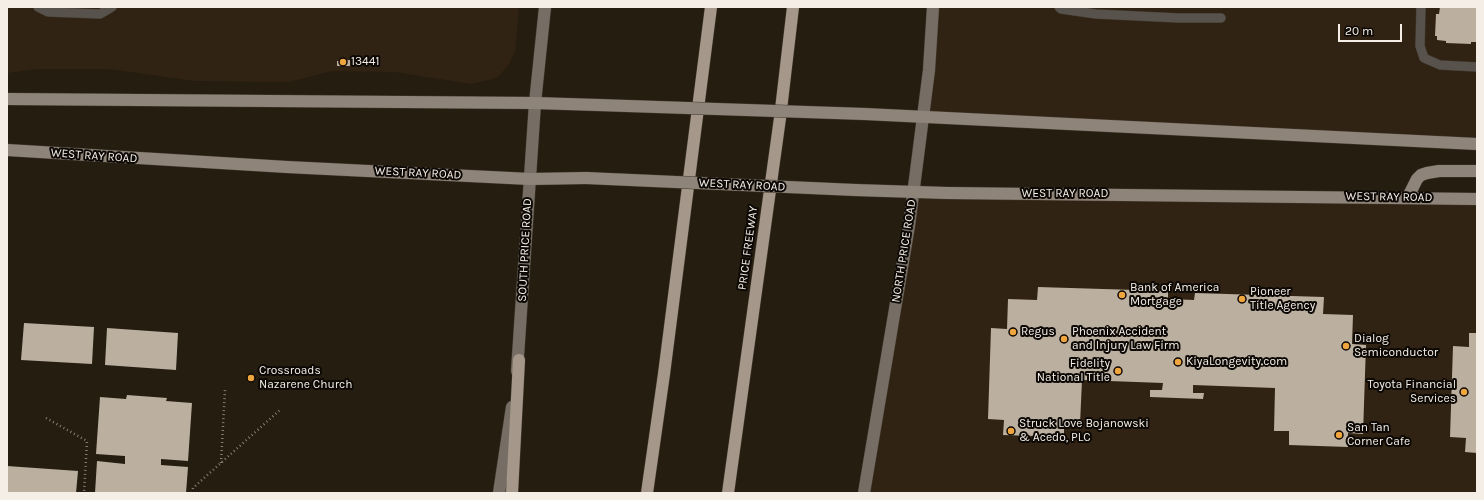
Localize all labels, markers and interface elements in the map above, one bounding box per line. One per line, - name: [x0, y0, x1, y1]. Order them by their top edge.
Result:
- scale bar: [1340, 16, 1404, 42]
- text: 20 m: [1345, 24, 1373, 38]
- place label: 13441: [351, 55, 379, 69]
- marker: 13441: [338, 57, 348, 67]
- street label: WEST RAY ROAD: [50, 146, 138, 166]
- street label: WEST RAY ROAD: [374, 164, 462, 182]
- street label: WEST RAY ROAD: [698, 176, 786, 194]
- street label: WEST RAY ROAD: [1022, 187, 1108, 201]
- street label: WEST RAY ROAD: [1345, 189, 1433, 205]
- street label: SOUTH PRICE ROAD: [515, 198, 535, 302]
- street label: NORTH PRICE ROAD: [889, 198, 919, 304]
- street label: PRICE FREEWAY: [735, 205, 761, 291]
- place label: Bank of America Mortgage: [1130, 281, 1219, 309]
- place label: Pioneer Title Agency: [1250, 285, 1315, 313]
- marker: Bank of America Mortgage: [1117, 290, 1127, 300]
- marker: Pioneer Title Agency: [1237, 294, 1247, 304]
- place label: Regus: [1021, 325, 1055, 339]
- place label: Phoenix Accident and Injury Law Firm: [1072, 325, 1179, 353]
- marker: Regus: [1008, 327, 1018, 337]
- place label: Dialog Semiconductor: [1354, 332, 1438, 360]
- marker: Phoenix Accident and Injury Law Firm: [1059, 334, 1069, 344]
- marker: Dialog Semiconductor: [1341, 341, 1351, 351]
- place label: KiyaLongevity.com: [1186, 355, 1287, 369]
- place label: Fidelity National Title: [1037, 357, 1110, 385]
- marker: KiyaLongevity.com: [1173, 357, 1183, 367]
- place label: Crossroads Nazarene Church: [259, 364, 353, 392]
- marker: Fidelity National Title: [1113, 366, 1123, 376]
- marker: Crossroads Nazarene Church: [246, 373, 256, 383]
- place label: Toyota Financial Services: [1368, 378, 1456, 406]
- marker: Toyota Financial Services: [1459, 387, 1469, 397]
- place label: Struck Love Bojanowski & Acedo, PLC: [1019, 417, 1149, 445]
- place label: San Tan Corner Cafe: [1347, 421, 1410, 449]
- marker: Struck Love Bojanowski & Acedo, PLC: [1006, 426, 1016, 436]
- marker: San Tan Corner Cafe: [1334, 430, 1344, 440]

